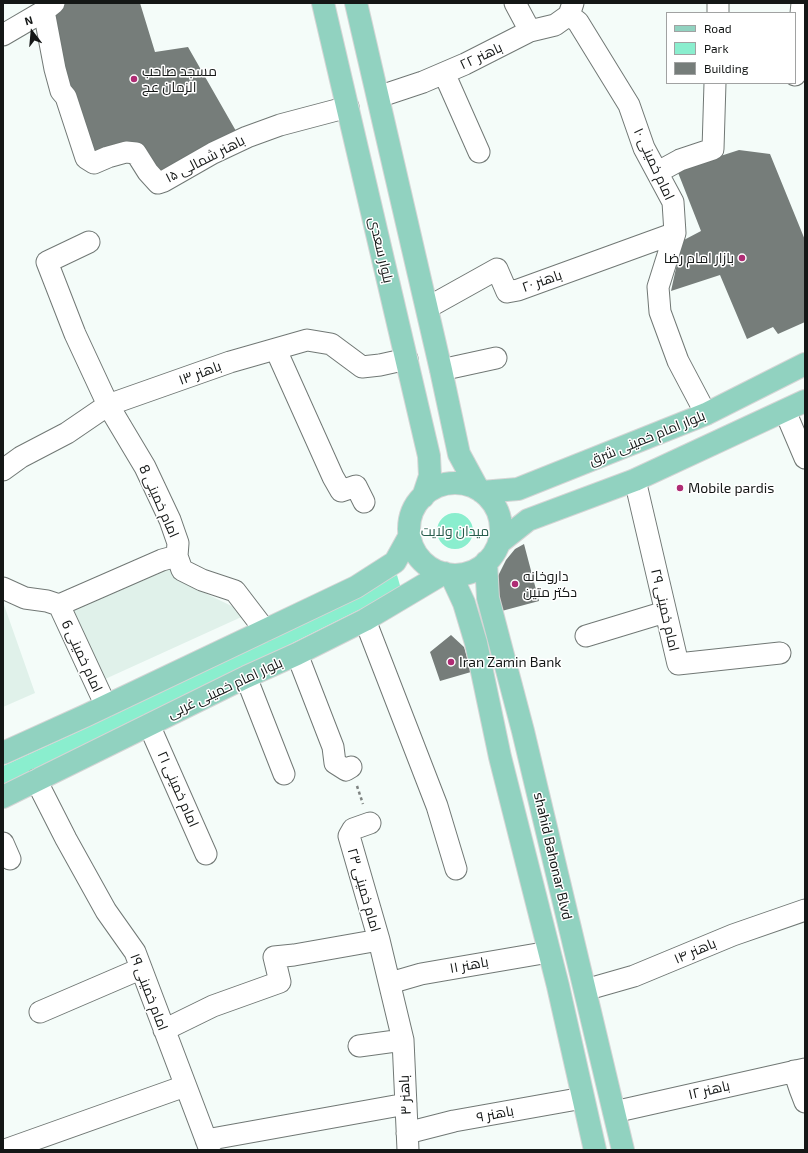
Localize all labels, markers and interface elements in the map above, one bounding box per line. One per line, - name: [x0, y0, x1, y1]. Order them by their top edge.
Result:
- north arrow: [12, 12, 52, 52]
- legend: [666, 12, 796, 84]
- text: N: [23, 13, 34, 27]
- text: Road: [704, 21, 732, 35]
- street label: باهنر ۲۲: [457, 39, 505, 73]
- text: Park: [704, 41, 729, 55]
- text: Building: [704, 61, 748, 75]
- place label: مسجد صاحب الزمان عج: [142, 63, 217, 96]
- marker: مسجد صاحب الزمان عج: [129, 74, 139, 84]
- street label: امام خمینی ۱۰: [630, 125, 678, 203]
- street label: باهنر شمالی ۱۵: [162, 132, 248, 186]
- street label: بلوار سعدی: [365, 215, 397, 285]
- place label: بازار امام رضا: [664, 250, 734, 266]
- marker: بازار امام رضا: [737, 253, 747, 263]
- street label: باهنر ۲۰: [520, 266, 564, 296]
- street label: باهنر ۱۳: [176, 358, 224, 388]
- street label: بلوار امام خمینی شرق: [586, 407, 708, 469]
- street label: امام خمینی 8: [135, 462, 183, 540]
- place label: Mobile pardis: [688, 480, 774, 496]
- marker: Mobile pardis: [675, 483, 685, 493]
- park label: میدان ولایت: [421, 523, 489, 539]
- street label: امام خمینی ۲۹: [647, 567, 683, 653]
- place label: داروخانه دکتر متین: [523, 568, 577, 600]
- marker: داروخانه دکتر متین: [510, 579, 520, 589]
- street label: امام خمینی 6: [58, 617, 106, 695]
- street label: بلوار امام خمینی غربی: [165, 654, 285, 722]
- place label: Iran Zamin Bank: [459, 654, 561, 670]
- marker: Iran Zamin Bank: [446, 657, 456, 667]
- street label: امام خمینی ۲۱: [154, 748, 202, 830]
- street label: shahid Bahonar Blvd: [530, 790, 576, 922]
- street label: امام خمینی ۲۳: [344, 846, 384, 934]
- street label: باهنر ۱۴: [671, 935, 719, 967]
- street label: امام خمینی ۱۹: [127, 951, 171, 1033]
- street label: باهنر ۱۱: [448, 953, 490, 977]
- street label: باهنر ۳: [396, 1075, 414, 1115]
- street label: باهنر ۱۲: [687, 1077, 731, 1103]
- street label: باهنر ۹: [475, 1102, 515, 1126]

